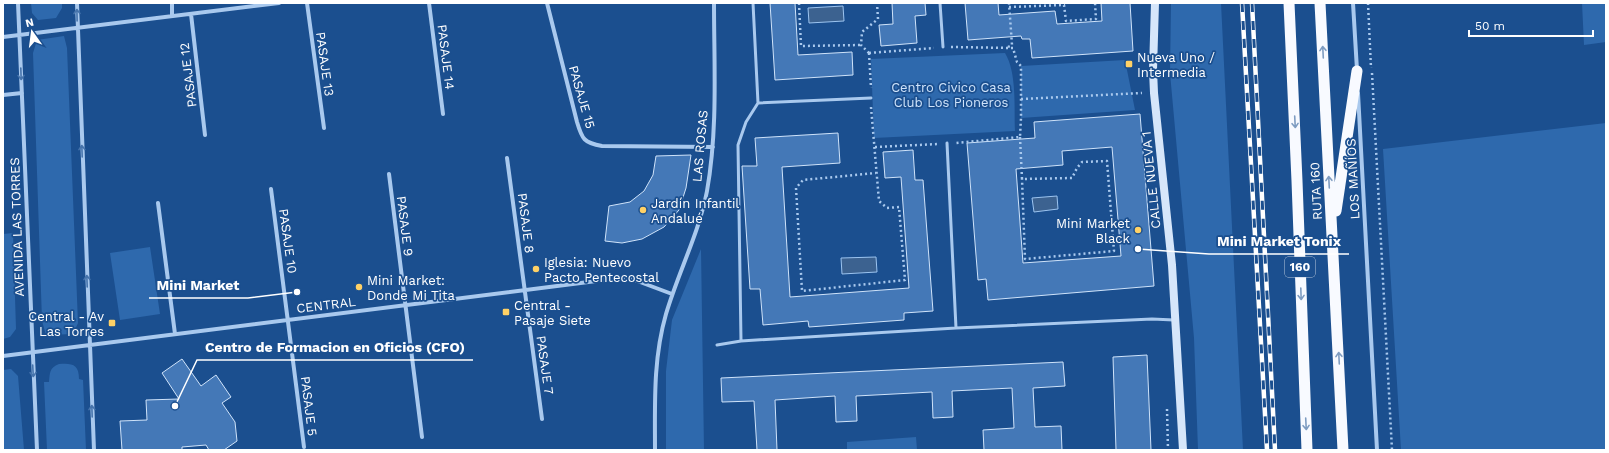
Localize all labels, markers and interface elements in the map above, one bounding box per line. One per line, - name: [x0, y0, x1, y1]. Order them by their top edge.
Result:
- one-way arrow: [73, 9, 81, 22]
- north arrow: [12, 12, 52, 52]
- scale bar: [1469, 12, 1593, 38]
- text: N: [24, 15, 35, 30]
- text: 50 m: [1475, 19, 1505, 33]
- street label: PASAJE 14: [435, 24, 457, 90]
- street label: PASAJE 13: [313, 31, 337, 97]
- street label: PASAJE 12: [177, 42, 199, 108]
- one-way arrow: [1319, 46, 1326, 59]
- place label: Nueva Uno / Intermedia: [1137, 50, 1215, 80]
- marker: Nueva Uno / Intermedia: [1124, 59, 1134, 69]
- street label: PASAJE 15: [566, 64, 598, 130]
- one-way arrow: [18, 67, 25, 80]
- park label: Centro Civico Casa Club Los Pioneros: [891, 80, 1012, 110]
- street label: LAS ROSAS: [689, 109, 711, 183]
- one-way arrow: [1291, 115, 1298, 128]
- street label: CALLE NUEVA 1: [1138, 131, 1164, 229]
- street label: LOS MAÑÍOS: [1342, 138, 1363, 220]
- one-way arrow: [78, 145, 86, 158]
- street label: AVENIDA LAS TORRES: [7, 157, 27, 297]
- street label: RUTA 160: [1307, 162, 1325, 220]
- one-way arrow: [1326, 176, 1333, 189]
- street label: PASAJE 8: [515, 192, 537, 254]
- street label: PASAJE 9: [394, 195, 416, 257]
- place label: Jardín Infantil Andalué: [651, 196, 739, 226]
- marker: Jardín Infantil Andalué: [638, 205, 648, 215]
- street label: PASAJE 10: [276, 207, 300, 275]
- place label: Mini Market Black: [1056, 216, 1131, 246]
- marker: Mini Market Black: [1133, 225, 1143, 235]
- callout: Mini Market Tonix: [1209, 228, 1349, 254]
- text: Mini Market Tonix: [1217, 233, 1342, 249]
- place label: Iglesia: Nuevo Pacto Pentecostal: [544, 255, 659, 285]
- road number: 160: [1285, 257, 1315, 277]
- marker: Iglesia: Nuevo Pacto Pentecostal: [531, 264, 541, 274]
- callout: Mini Market: [149, 272, 248, 298]
- place label: Mini Market: Donde Mi Tita: [367, 273, 455, 303]
- one-way arrow: [83, 275, 91, 288]
- text: Mini Market: [157, 277, 239, 293]
- marker: Mini Market: Donde Mi Tita: [354, 282, 364, 292]
- one-way arrow: [1297, 287, 1305, 300]
- street label: CENTRAL: [296, 294, 357, 316]
- place label: Central - Pasaje Siete: [514, 298, 591, 328]
- marker: Central - Pasaje Siete: [501, 307, 511, 317]
- place label: Central - Av Las Torres: [28, 309, 104, 339]
- marker: Central - Av Las Torres: [107, 318, 117, 328]
- callout: Centro de Formacion en Oficios (CFO): [197, 334, 473, 360]
- street label: PASAJE 7: [533, 335, 557, 395]
- text: Centro de Formacion en Oficios (CFO): [205, 339, 465, 355]
- one-way arrow: [1335, 352, 1342, 365]
- one-way arrow: [30, 364, 37, 377]
- street label: PASAJE 5: [298, 375, 320, 437]
- one-way arrow: [89, 405, 96, 418]
- one-way arrow: [1303, 417, 1310, 430]

